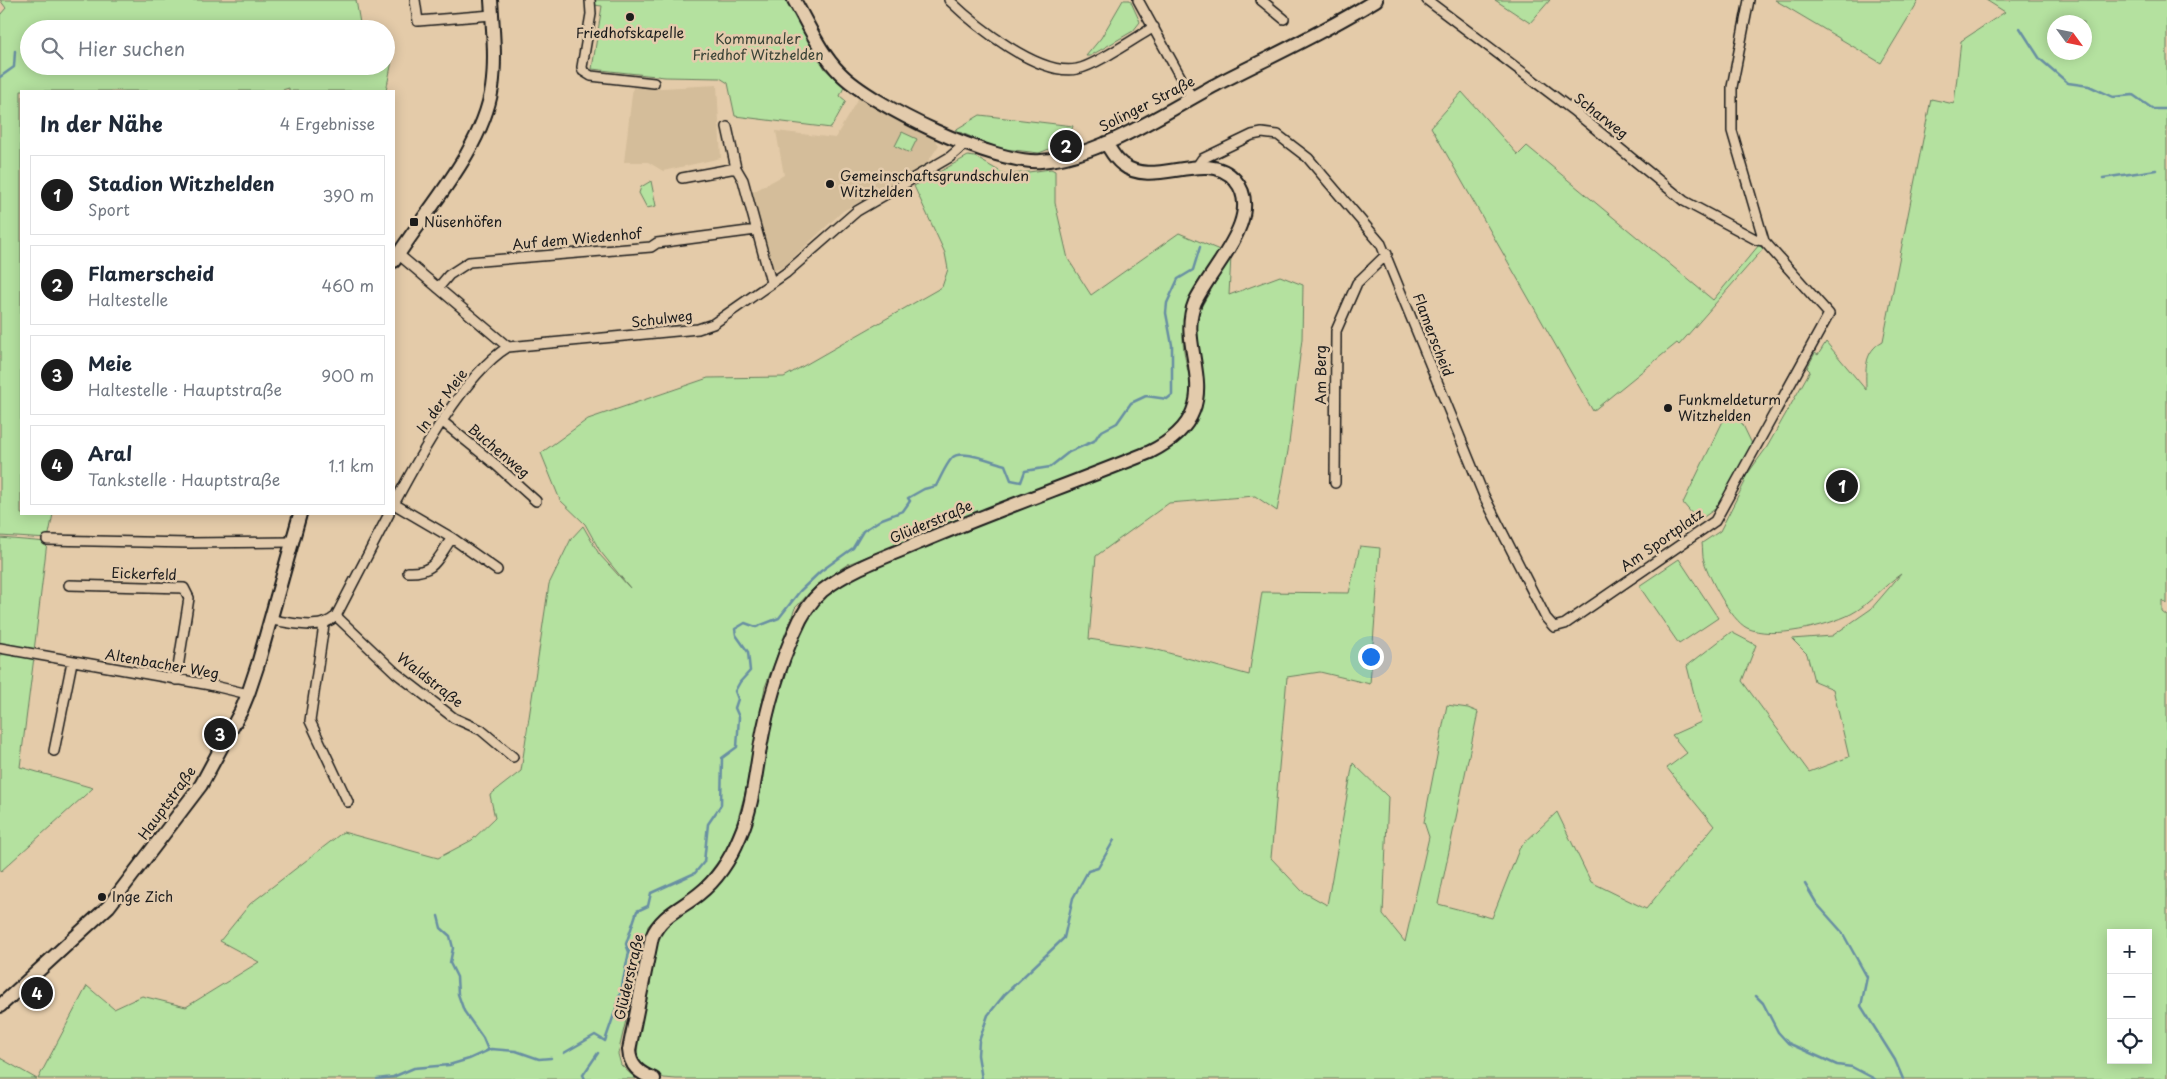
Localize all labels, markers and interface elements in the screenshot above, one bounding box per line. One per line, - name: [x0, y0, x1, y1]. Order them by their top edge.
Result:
- marker: Friedhofskapelle: [624, 11, 636, 23]
- north arrow: [2047, 15, 2092, 60]
- search box: [20, 20, 395, 75]
- place label: Friedhofskapelle: [576, 22, 685, 43]
- park label: Kommunaler Friedhof Witzhelden: [692, 28, 824, 65]
- icon: search: [38, 34, 66, 62]
- text: Hier suchen: [78, 34, 185, 62]
- street label: Solinger Straße: [1095, 70, 1198, 137]
- street label: Scharweg: [1570, 88, 1633, 144]
- text: In der Nähe: [40, 107, 162, 139]
- text: 4 Ergebnisse: [280, 111, 375, 135]
- pin: 2: [1050, 127, 1082, 165]
- place label: Gemeinschaftsgrundschulen Witzhelden: [840, 165, 1029, 202]
- text: Stadion Witzhelden: [88, 169, 275, 197]
- marker: Gemeinschaftsgrundschulen Witzhelden: [824, 178, 836, 190]
- text: 1: [53, 183, 61, 207]
- text: 390 m: [323, 183, 374, 207]
- text: Sport: [88, 197, 130, 221]
- place label: Nüsenhöfen: [424, 211, 502, 232]
- marker: Nüsenhöfen: [408, 216, 420, 228]
- street label: Auf dem Wiedenhof: [511, 222, 644, 255]
- text: Flamerscheid: [88, 259, 214, 287]
- text: 2: [51, 273, 63, 297]
- text: 460 m: [322, 273, 374, 297]
- text: Haltestelle: [88, 287, 168, 311]
- street label: Flamerscheid: [1408, 290, 1459, 380]
- street label: Schulweg: [630, 304, 694, 333]
- street label: Am Berg: [1310, 345, 1331, 405]
- text: Meie: [88, 349, 132, 377]
- text: 3: [52, 363, 62, 387]
- text: 900 m: [321, 363, 374, 387]
- street label: In der Meie: [411, 364, 472, 437]
- text: Haltestelle · Hauptstraße: [88, 377, 282, 401]
- place label: Funkmeldeturm Witzhelden: [1678, 389, 1781, 426]
- marker: Funkmeldeturm Witzhelden: [1662, 402, 1674, 414]
- street label: Buchenweg: [464, 419, 535, 483]
- text: Aral: [88, 439, 132, 467]
- text: 4: [52, 453, 62, 477]
- text: 1.1 km: [328, 453, 374, 477]
- text: Tankstelle · Hauptstraße: [88, 467, 280, 491]
- pin: 1: [1826, 467, 1858, 505]
- street label: Glüderstraße: [886, 495, 975, 548]
- street label: Am Sportplatz: [1616, 503, 1708, 576]
- street label: Eickerfeld: [111, 562, 177, 585]
- street label: Altenbacher Weg: [104, 643, 221, 684]
- your location: [1358, 644, 1384, 670]
- street label: Waldstraße: [393, 647, 468, 712]
- pin: 3: [204, 715, 236, 753]
- street label: Hauptstraße: [133, 761, 201, 844]
- place label: Inge Zich: [112, 886, 173, 907]
- marker: Inge Zich: [96, 891, 108, 903]
- map controls: [2107, 929, 2152, 1064]
- button: +: [2107, 929, 2152, 974]
- street label: Glüderstraße: [608, 932, 649, 1022]
- pin: 4: [21, 974, 53, 1012]
- button: −: [2107, 974, 2152, 1019]
- button: locate: [2107, 1019, 2152, 1064]

